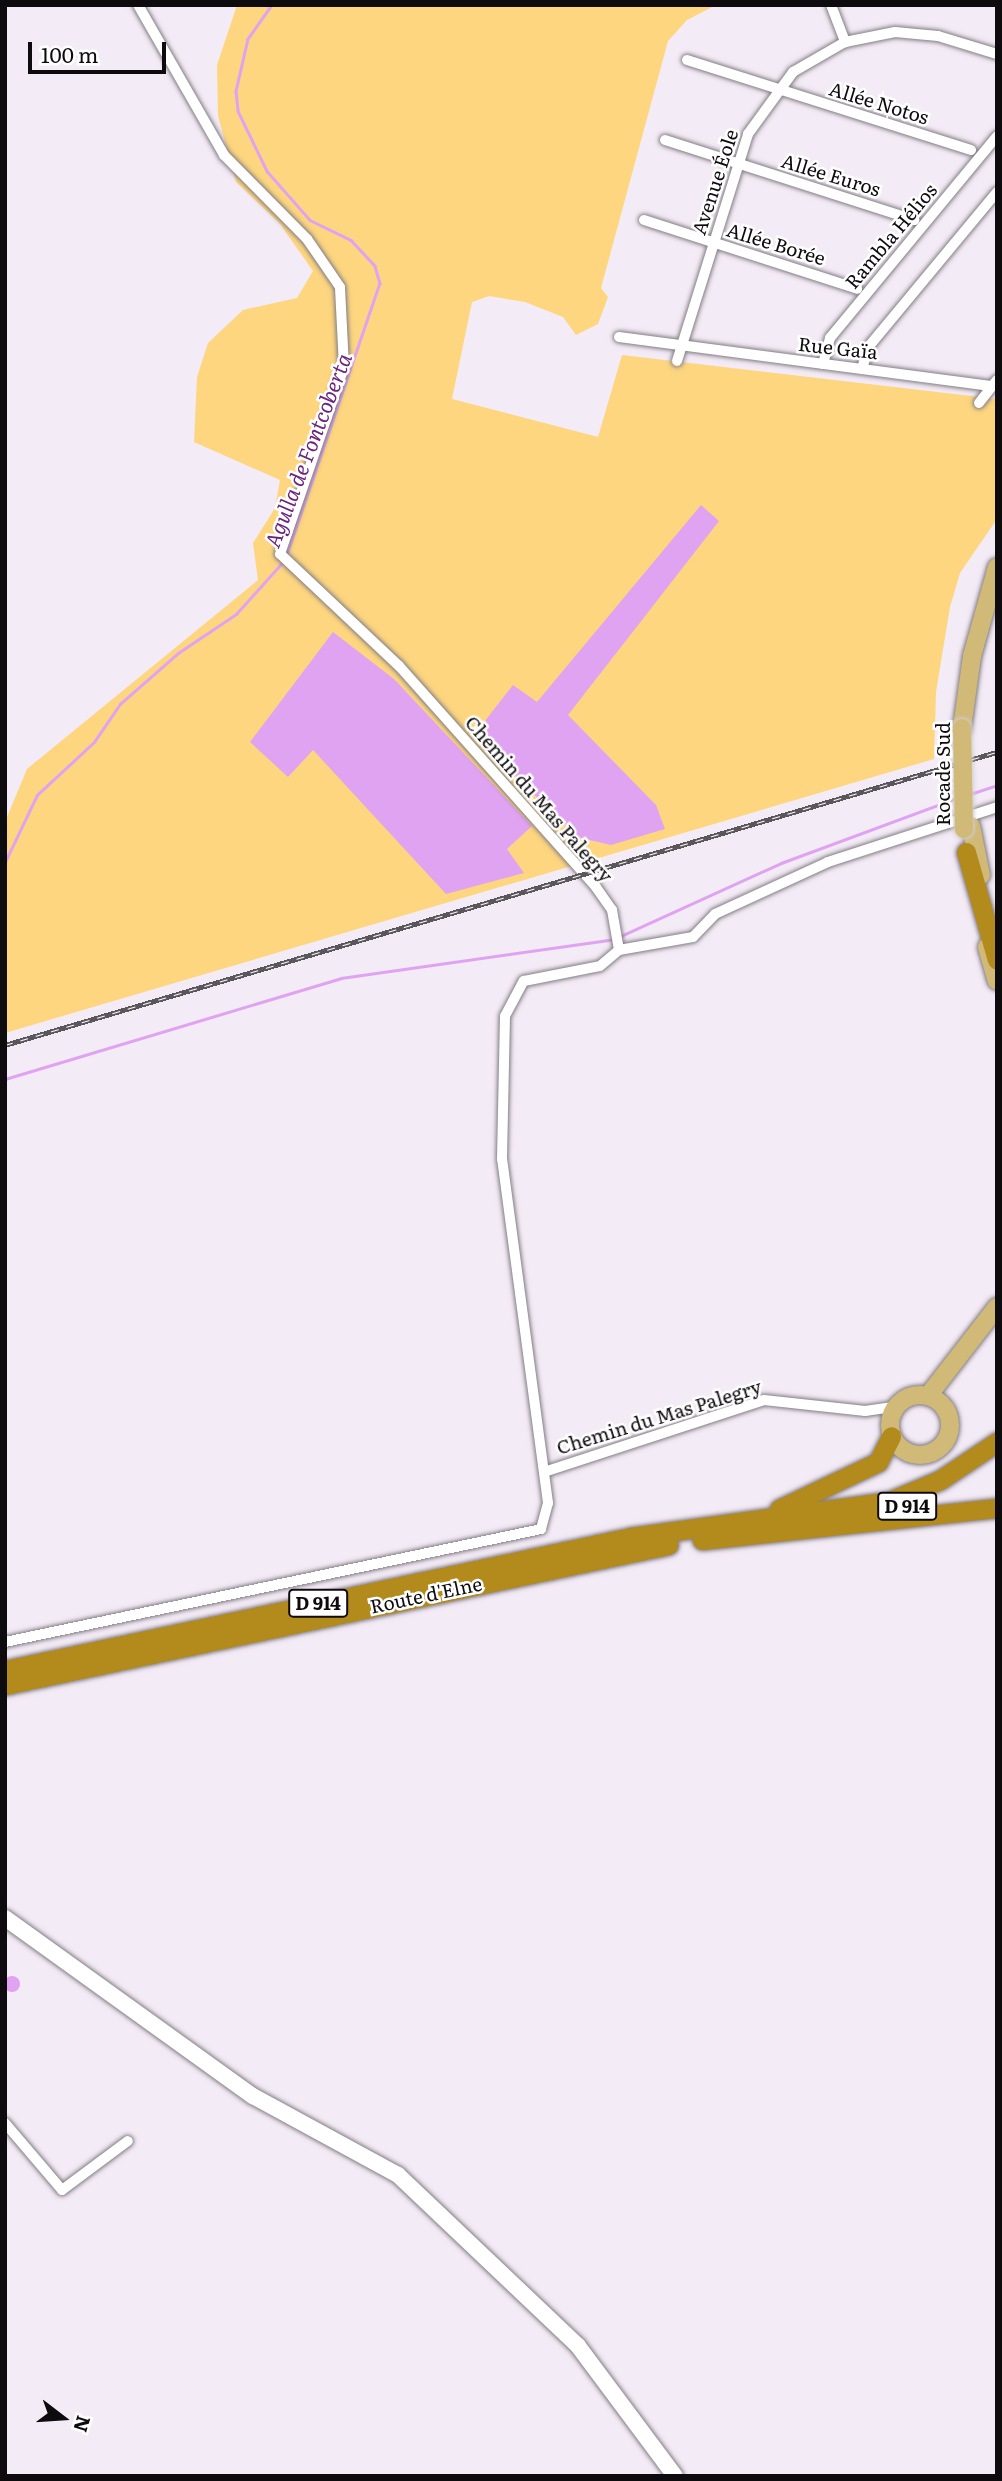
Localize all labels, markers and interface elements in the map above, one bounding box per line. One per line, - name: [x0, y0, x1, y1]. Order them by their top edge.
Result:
- scale bar: [32, 28, 170, 72]
- text: 100 m: [41, 38, 98, 69]
- street label: Allée Notos: [827, 77, 931, 129]
- street label: Avenue Éole: [687, 126, 743, 238]
- street label: Allée Euros: [779, 149, 883, 201]
- street label: Rambla Hélios: [840, 179, 942, 293]
- street label: Allée Borée: [724, 218, 828, 270]
- street label: Rue Gaïa: [797, 332, 879, 364]
- water label: Agulla de Fontcoberta: [258, 349, 356, 551]
- street label: Chemin du Mas Palegry: [461, 711, 617, 887]
- street label: Rocade Sud: [932, 722, 954, 826]
- street label: Chemin du Mas Palegry: [554, 1375, 764, 1459]
- road number: D 914: [876, 1492, 939, 1520]
- street label: Route d'Elne: [368, 1572, 484, 1618]
- road number: D 914: [286, 1588, 350, 1618]
- north arrow: [28, 2383, 98, 2453]
- text: N: [67, 2412, 99, 2436]

